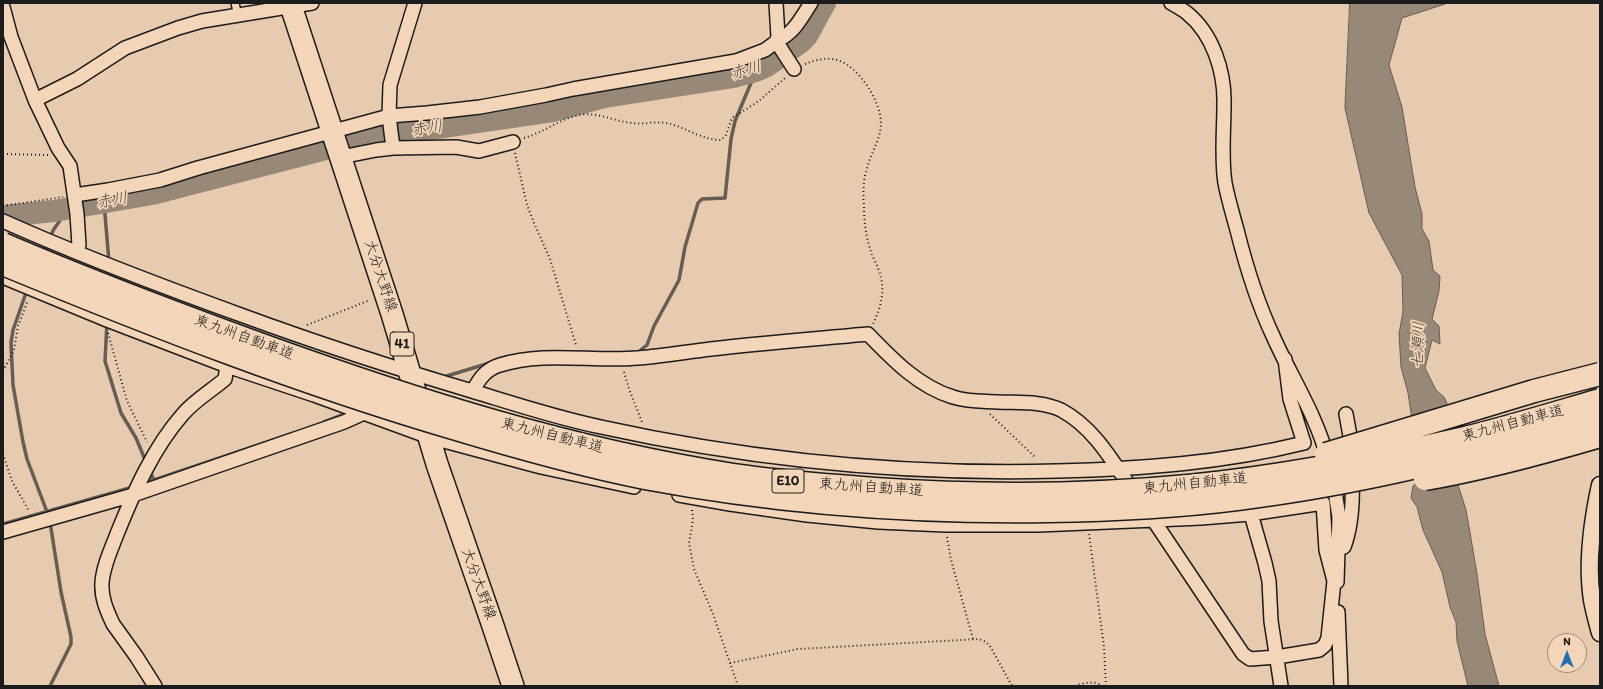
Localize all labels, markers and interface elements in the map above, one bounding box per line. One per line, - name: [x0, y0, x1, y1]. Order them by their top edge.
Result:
- water label: 赤川: [728, 57, 764, 85]
- water label: 赤川: [410, 117, 444, 141]
- water label: 赤川: [95, 189, 129, 213]
- street label: 大分大野線: [360, 238, 400, 314]
- street label: 東九州自動車道: [192, 312, 296, 364]
- water label: 七瀬川: [1409, 321, 1429, 369]
- road number: 41: [390, 332, 414, 356]
- street label: 東九州自動車道: [1460, 402, 1566, 446]
- street label: 東九州自動車道: [499, 415, 605, 457]
- road number: E10: [772, 469, 804, 493]
- street label: 東九州自動車道: [1142, 470, 1248, 498]
- street label: 東九州自動車道: [818, 475, 924, 501]
- street label: 大分大野線: [457, 546, 499, 622]
- north arrow: [1547, 633, 1587, 673]
- text: N: [1563, 635, 1571, 648]

